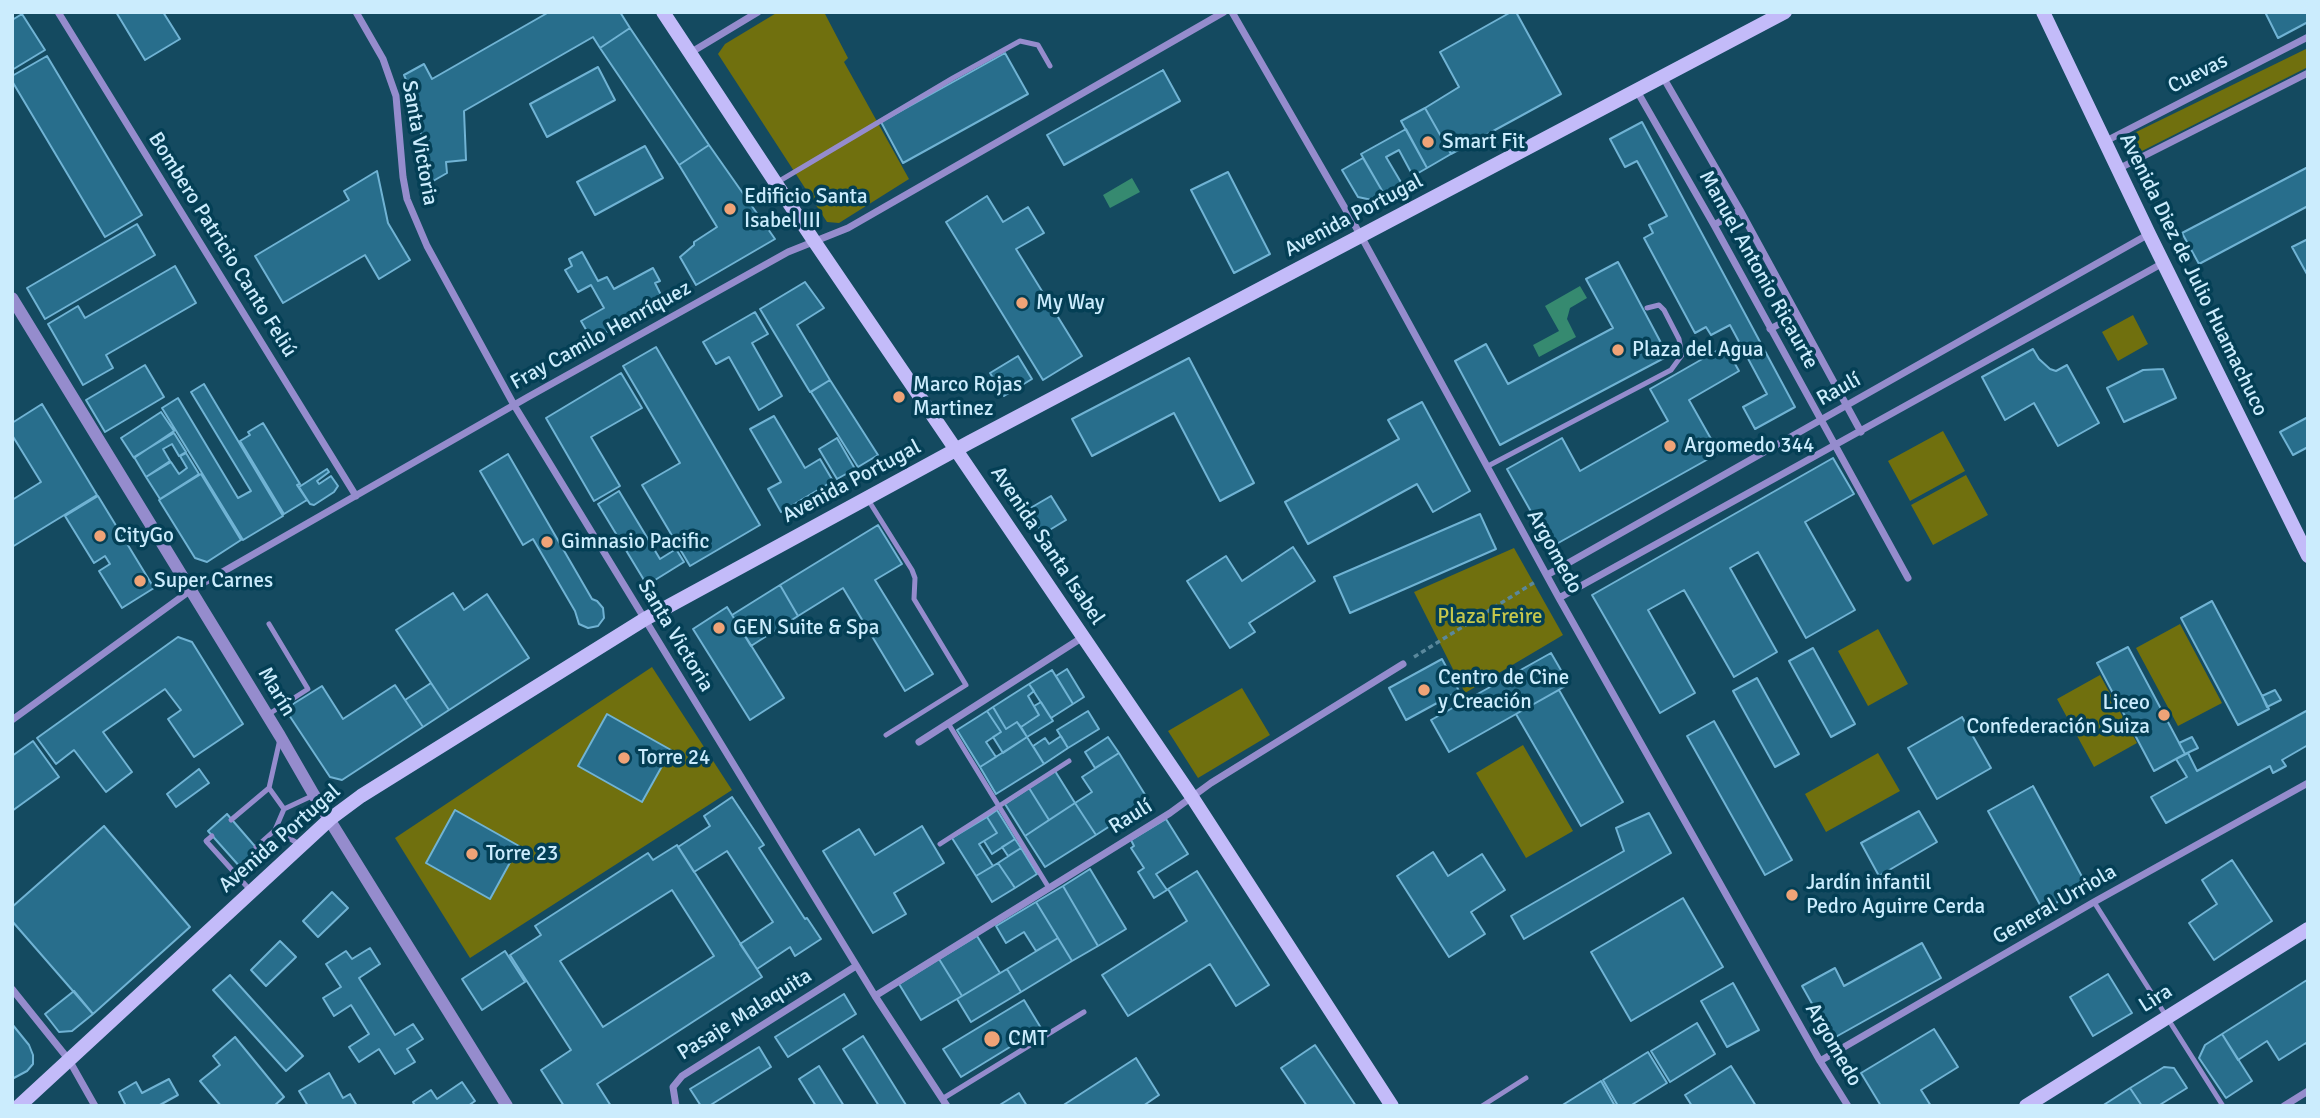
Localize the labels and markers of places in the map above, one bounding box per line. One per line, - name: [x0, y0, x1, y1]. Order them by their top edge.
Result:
- place label: Smart Fit: [1442, 129, 1525, 155]
- marker: Smart Fit: [1420, 134, 1436, 150]
- place label: Edificio Santa Isabel III: [744, 184, 868, 234]
- marker: Edificio Santa Isabel III: [722, 201, 738, 217]
- place label: My Way: [1036, 290, 1105, 316]
- marker: My Way: [1014, 295, 1030, 311]
- place label: Plaza del Agua: [1632, 337, 1764, 363]
- marker: Plaza del Agua: [1610, 342, 1626, 358]
- place label: Marco Rojas Martinez: [913, 372, 1022, 422]
- marker: Marco Rojas Martinez: [891, 389, 907, 405]
- place label: Argomedo 344: [1684, 433, 1814, 459]
- marker: Argomedo 344: [1662, 438, 1678, 454]
- place label: CityGo: [114, 523, 174, 549]
- marker: CityGo: [92, 528, 108, 544]
- place label: Gimnasio Pacific: [561, 529, 709, 555]
- marker: Gimnasio Pacific: [539, 534, 555, 550]
- place label: Super Carnes: [154, 568, 273, 594]
- marker: Super Carnes: [132, 573, 148, 589]
- place label: GEN Suite & Spa: [733, 615, 879, 641]
- marker: GEN Suite & Spa: [711, 620, 727, 636]
- place label: Centro de Cine y Creación: [1438, 665, 1569, 715]
- marker: Centro de Cine y Creación: [1416, 682, 1432, 698]
- place label: Liceo Confederación Suiza: [1966, 690, 2150, 740]
- marker: Liceo Confederación Suiza: [2156, 707, 2172, 723]
- place label: Torre 24: [638, 745, 710, 771]
- marker: Torre 24: [616, 750, 632, 766]
- place label: Torre 23: [486, 841, 558, 867]
- marker: Torre 23: [464, 846, 480, 862]
- place label: Jardín infantil Pedro Aguirre Cerda: [1806, 870, 1985, 920]
- marker: Jardín infantil Pedro Aguirre Cerda: [1784, 887, 1800, 903]
- place label: CMT: [1008, 1026, 1048, 1052]
- marker: CMT: [982, 1029, 1002, 1049]

